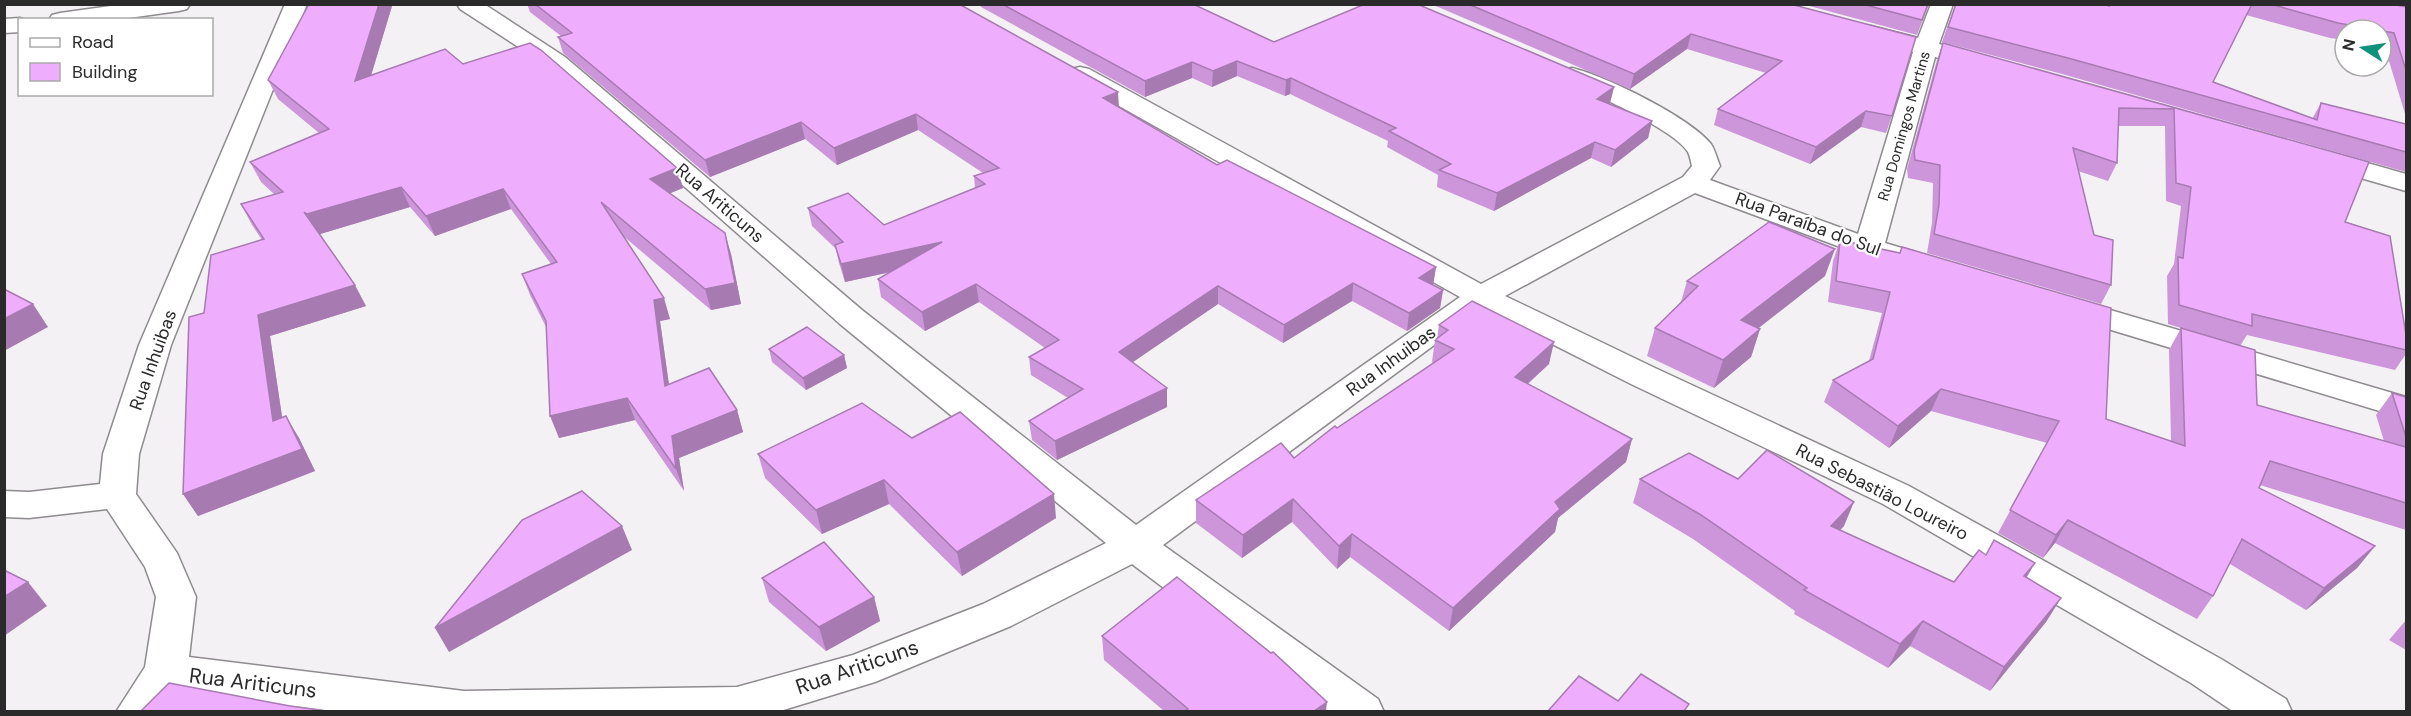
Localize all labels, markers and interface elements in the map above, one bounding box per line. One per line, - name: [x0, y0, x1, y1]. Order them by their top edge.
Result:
- legend: [18, 18, 213, 96]
- north arrow: [2333, 18, 2393, 78]
- text: Road: [72, 30, 114, 54]
- text: N: [2337, 37, 2360, 53]
- street label: Rua Domingos Martins: [1873, 49, 1935, 203]
- text: Building: [72, 60, 137, 84]
- street label: Rua Ariticuns: [671, 158, 769, 248]
- street label: Rua Paraíba do Sul: [1732, 187, 1884, 261]
- street label: Rua Inhuibas: [124, 306, 182, 414]
- street label: Rua Inhuibas: [1341, 320, 1441, 402]
- street label: Rua Sebastião Loureiro: [1792, 438, 1972, 546]
- street label: Rua Ariticuns: [792, 633, 922, 701]
- street label: Rua Ariticuns: [188, 661, 318, 705]

